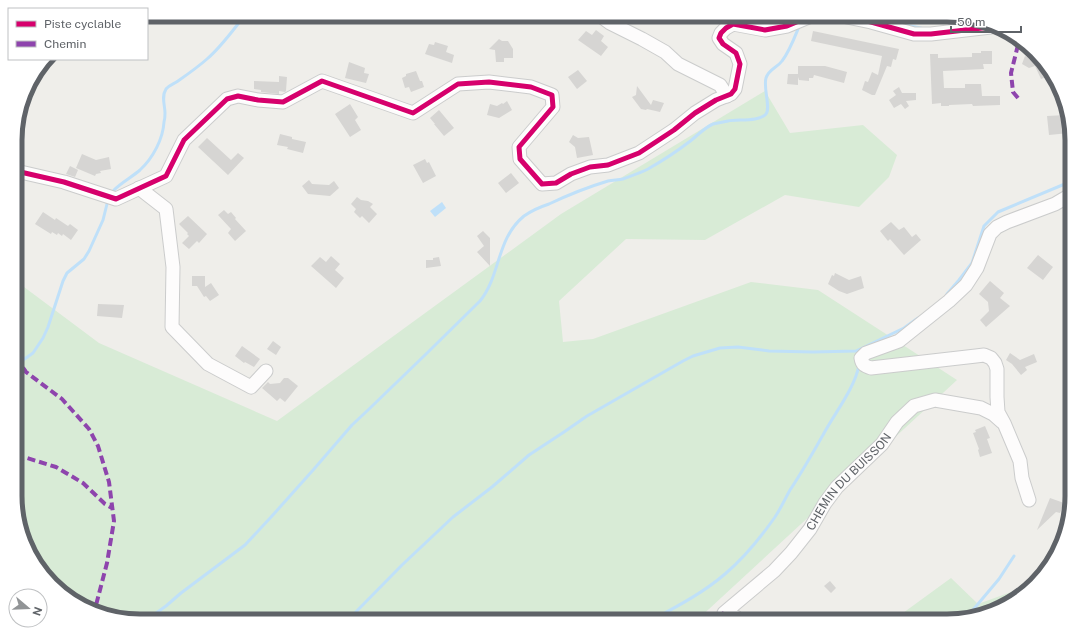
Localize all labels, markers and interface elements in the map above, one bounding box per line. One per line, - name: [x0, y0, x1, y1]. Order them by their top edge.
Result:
- legend: [8, 8, 148, 60]
- scale bar: [951, 8, 1021, 34]
- text: 50 m: [957, 15, 985, 29]
- text: Piste cyclable: [44, 17, 121, 31]
- text: Chemin: [44, 37, 86, 51]
- street label: CHEMIN DU BUISSON: [804, 431, 894, 533]
- north arrow: [8, 588, 48, 628]
- text: N: [30, 605, 45, 617]

